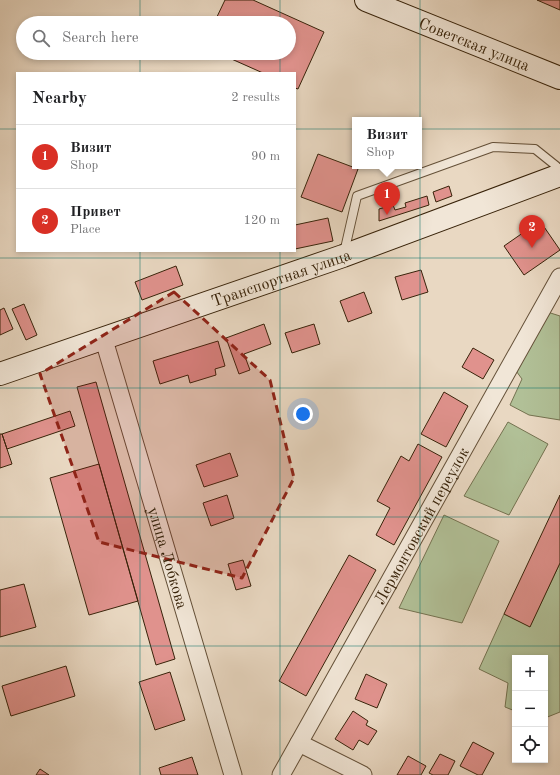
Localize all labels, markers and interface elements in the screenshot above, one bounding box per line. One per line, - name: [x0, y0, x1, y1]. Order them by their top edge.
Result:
- search box: [16, 16, 296, 60]
- street label: Советская улица: [416, 16, 532, 75]
- icon: search: [30, 27, 52, 49]
- text: Search here: [62, 31, 139, 46]
- text: Nearby: [32, 90, 87, 107]
- text: 2 results: [231, 91, 280, 104]
- popup: [352, 117, 422, 169]
- text: Визит: [366, 128, 408, 143]
- text: Визит: [70, 141, 112, 156]
- text: Shop: [366, 146, 395, 159]
- text: 1: [41, 150, 49, 163]
- text: 90 m: [251, 150, 280, 163]
- text: Shop: [70, 159, 98, 172]
- pin: 1: [374, 182, 400, 215]
- text: Привет: [70, 205, 121, 220]
- text: 2: [41, 214, 49, 227]
- text: 120 m: [243, 214, 280, 227]
- pin: 2: [519, 215, 545, 248]
- text: Place: [70, 223, 100, 236]
- street label: Транспортная улица: [210, 248, 354, 311]
- your location: [293, 404, 313, 424]
- street label: Лермонтовский переулок: [372, 445, 473, 608]
- street label: улица Лобкова: [144, 505, 189, 611]
- map controls: [512, 655, 548, 763]
- button: +: [512, 655, 548, 691]
- button: −: [512, 691, 548, 727]
- button: locate: [512, 727, 548, 763]

